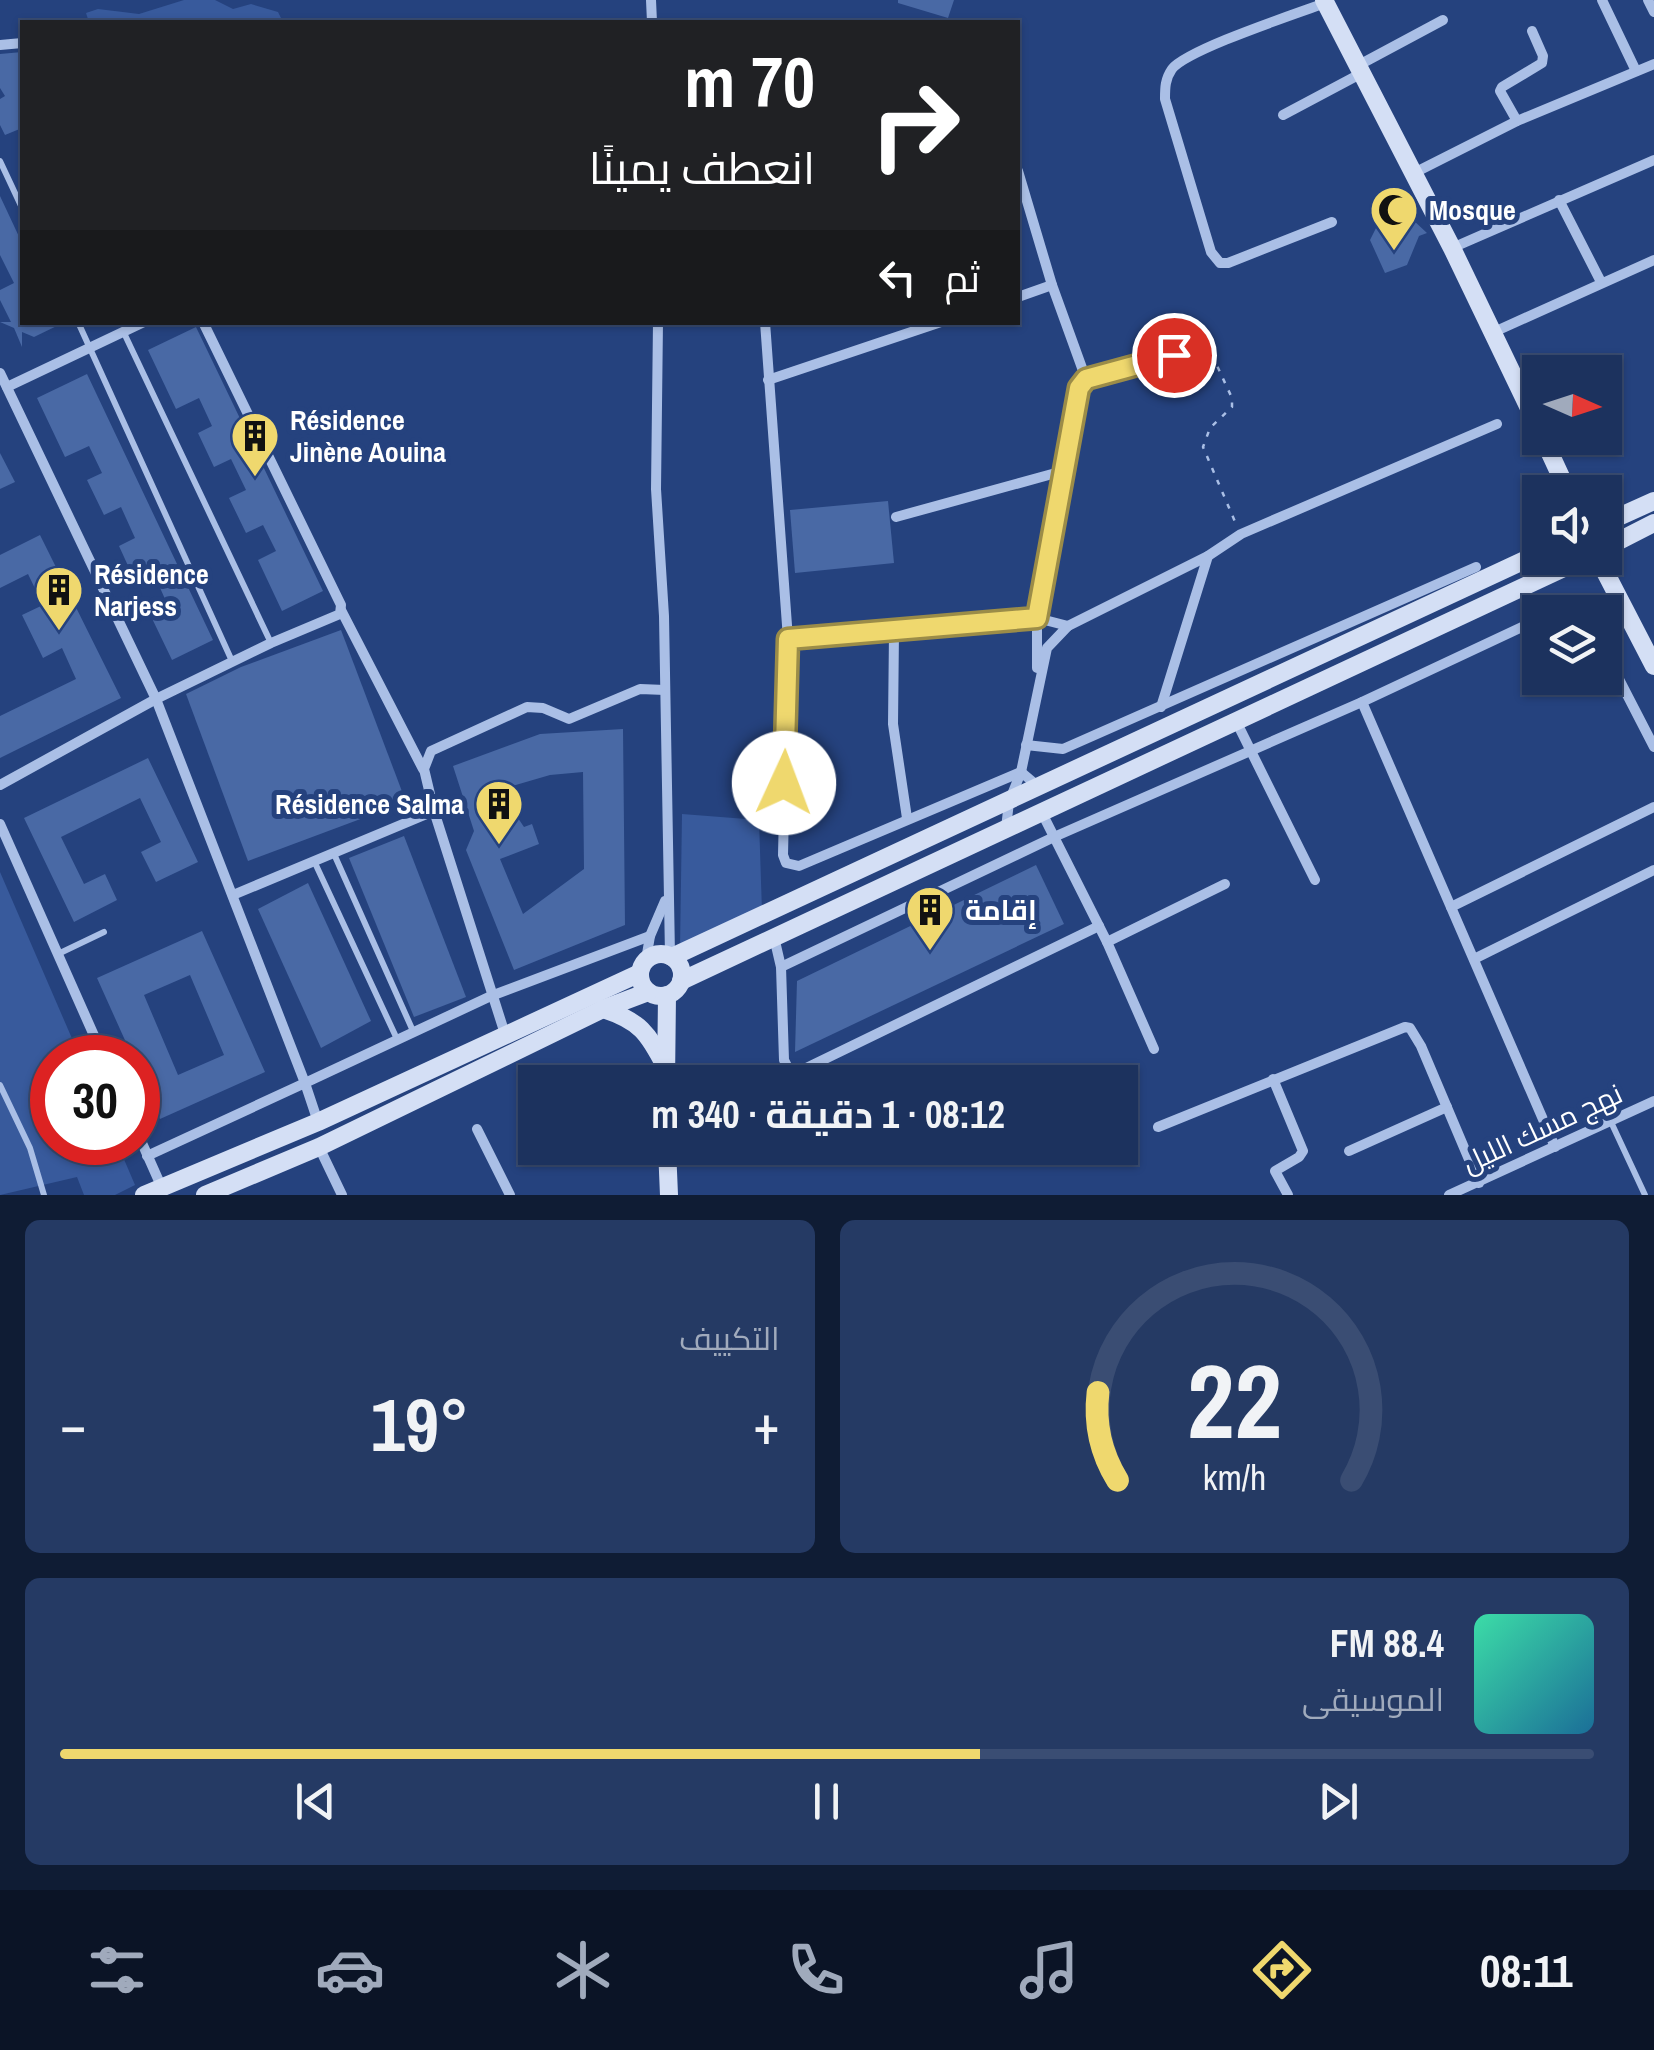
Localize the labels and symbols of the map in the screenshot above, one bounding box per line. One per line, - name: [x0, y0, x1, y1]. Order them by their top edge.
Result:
- mosque icon: Mosque: [1368, 184, 1420, 252]
- place label: Mosque: [1429, 191, 1516, 229]
- pin: [1132, 313, 1217, 398]
- north arrow: [1522, 355, 1622, 455]
- place label: Résidence Jinène Aouina: [290, 401, 446, 471]
- building icon: Résidence Jinène Aouina: [229, 410, 281, 478]
- place label: Résidence Narjess: [94, 555, 209, 625]
- building icon: Résidence Narjess: [33, 564, 85, 632]
- position arrow: [732, 731, 836, 835]
- building icon: Résidence Salma: [473, 778, 525, 846]
- place label: Résidence Salma: [275, 785, 464, 823]
- building icon: إقامة: [904, 884, 956, 952]
- place label: إقامة: [965, 891, 1037, 929]
- speed limit sign: 30: [30, 1035, 160, 1165]
- street label: نهج مسك الليل: [1456, 1074, 1628, 1182]

